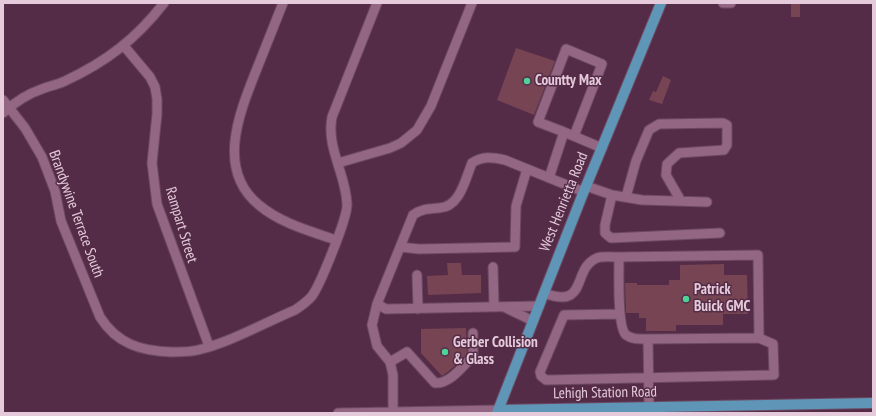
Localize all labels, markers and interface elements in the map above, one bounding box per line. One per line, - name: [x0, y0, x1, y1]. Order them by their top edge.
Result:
- place label: Countty Max: [535, 72, 602, 90]
- marker: Countty Max: [522, 76, 532, 86]
- street label: Brandywine Terrace South: [45, 148, 107, 280]
- street label: West Henrietta Road: [536, 150, 592, 254]
- street label: Rampart Street: [161, 185, 201, 265]
- place label: Patrick Buick GMC: [694, 281, 750, 316]
- marker: Patrick Buick GMC: [681, 294, 691, 304]
- place label: Gerber Collision & Glass: [453, 334, 538, 369]
- marker: Gerber Collision & Glass: [440, 347, 450, 357]
- street label: Lehigh Station Road: [553, 383, 657, 403]

